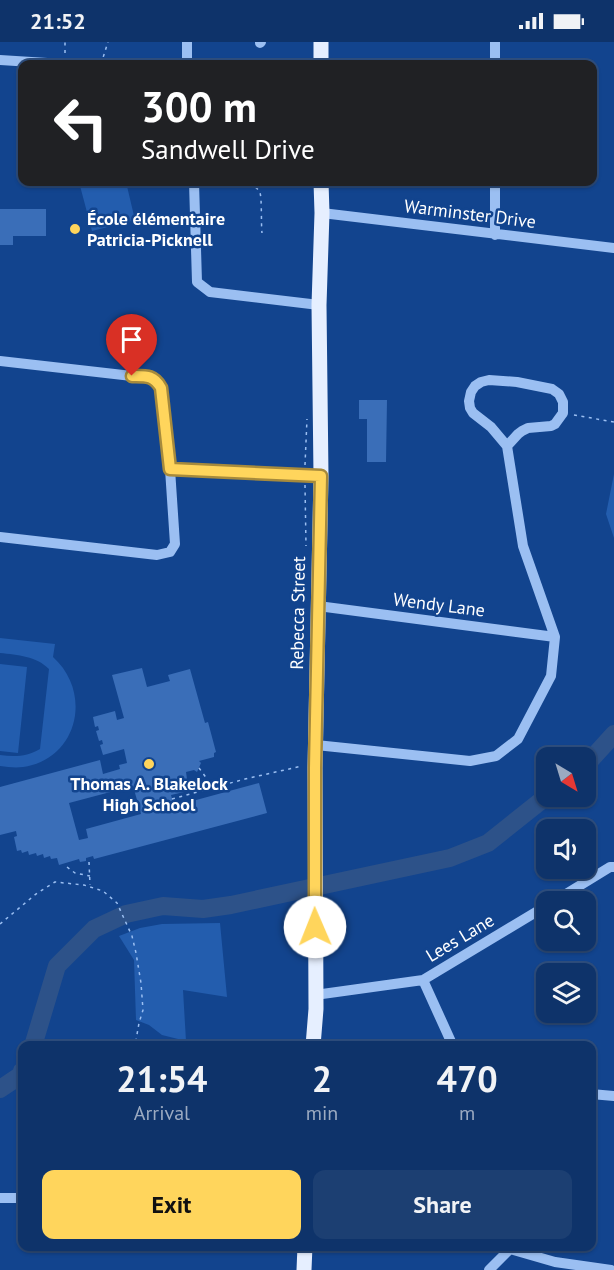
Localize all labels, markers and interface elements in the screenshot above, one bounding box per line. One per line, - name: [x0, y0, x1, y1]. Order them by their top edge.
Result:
- text: 21:52: [30, 7, 86, 35]
- text: 300 m: [141, 79, 257, 134]
- icon: left: [42, 84, 120, 162]
- text: Sandwell Drive: [141, 132, 315, 166]
- street label: Warminster Drive: [403, 194, 537, 233]
- place label: École élémentaire Patricia-Picknell: [87, 207, 225, 251]
- marker: École élémentaire Patricia-Picknell: [68, 222, 82, 236]
- pin: [106, 314, 157, 376]
- icon: arrive: [115, 323, 148, 356]
- street label: Rebecca Street: [285, 556, 310, 670]
- street label: Wendy Lane: [392, 587, 486, 622]
- north arrow: [536, 747, 596, 807]
- map controls: [536, 747, 596, 1023]
- marker: Thomas A. Blakelock High School: [142, 757, 156, 771]
- place label: Thomas A. Blakelock High School: [70, 772, 228, 816]
- button: sound: [536, 819, 596, 879]
- button: search: [536, 891, 596, 951]
- position arrow: [283, 895, 347, 959]
- street label: Lees Lane: [421, 908, 498, 967]
- button: layers: [536, 963, 596, 1023]
- text: 21:54: [116, 1055, 208, 1102]
- text: 2: [312, 1055, 332, 1102]
- text: 470: [437, 1055, 498, 1102]
- text: Arrival: [134, 1100, 190, 1126]
- text: min: [306, 1100, 338, 1126]
- text: m: [459, 1100, 475, 1126]
- button: Exit: [42, 1170, 301, 1239]
- button: Share: [313, 1170, 572, 1239]

